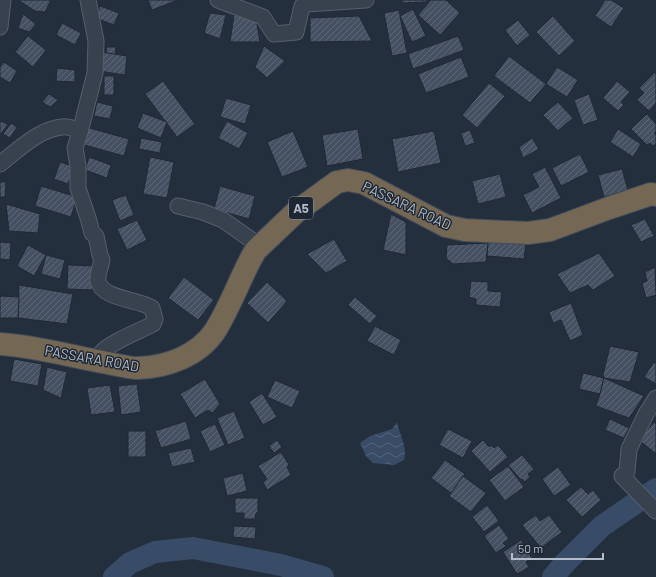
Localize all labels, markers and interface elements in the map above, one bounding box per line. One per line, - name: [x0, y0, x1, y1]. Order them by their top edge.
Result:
- street label: PASSARA ROAD: [360, 177, 454, 233]
- road number: A5: [289, 197, 313, 219]
- street label: PASSARA ROAD: [43, 341, 141, 375]
- scale bar: [512, 535, 603, 561]
- text: 50 m: [518, 541, 543, 555]

